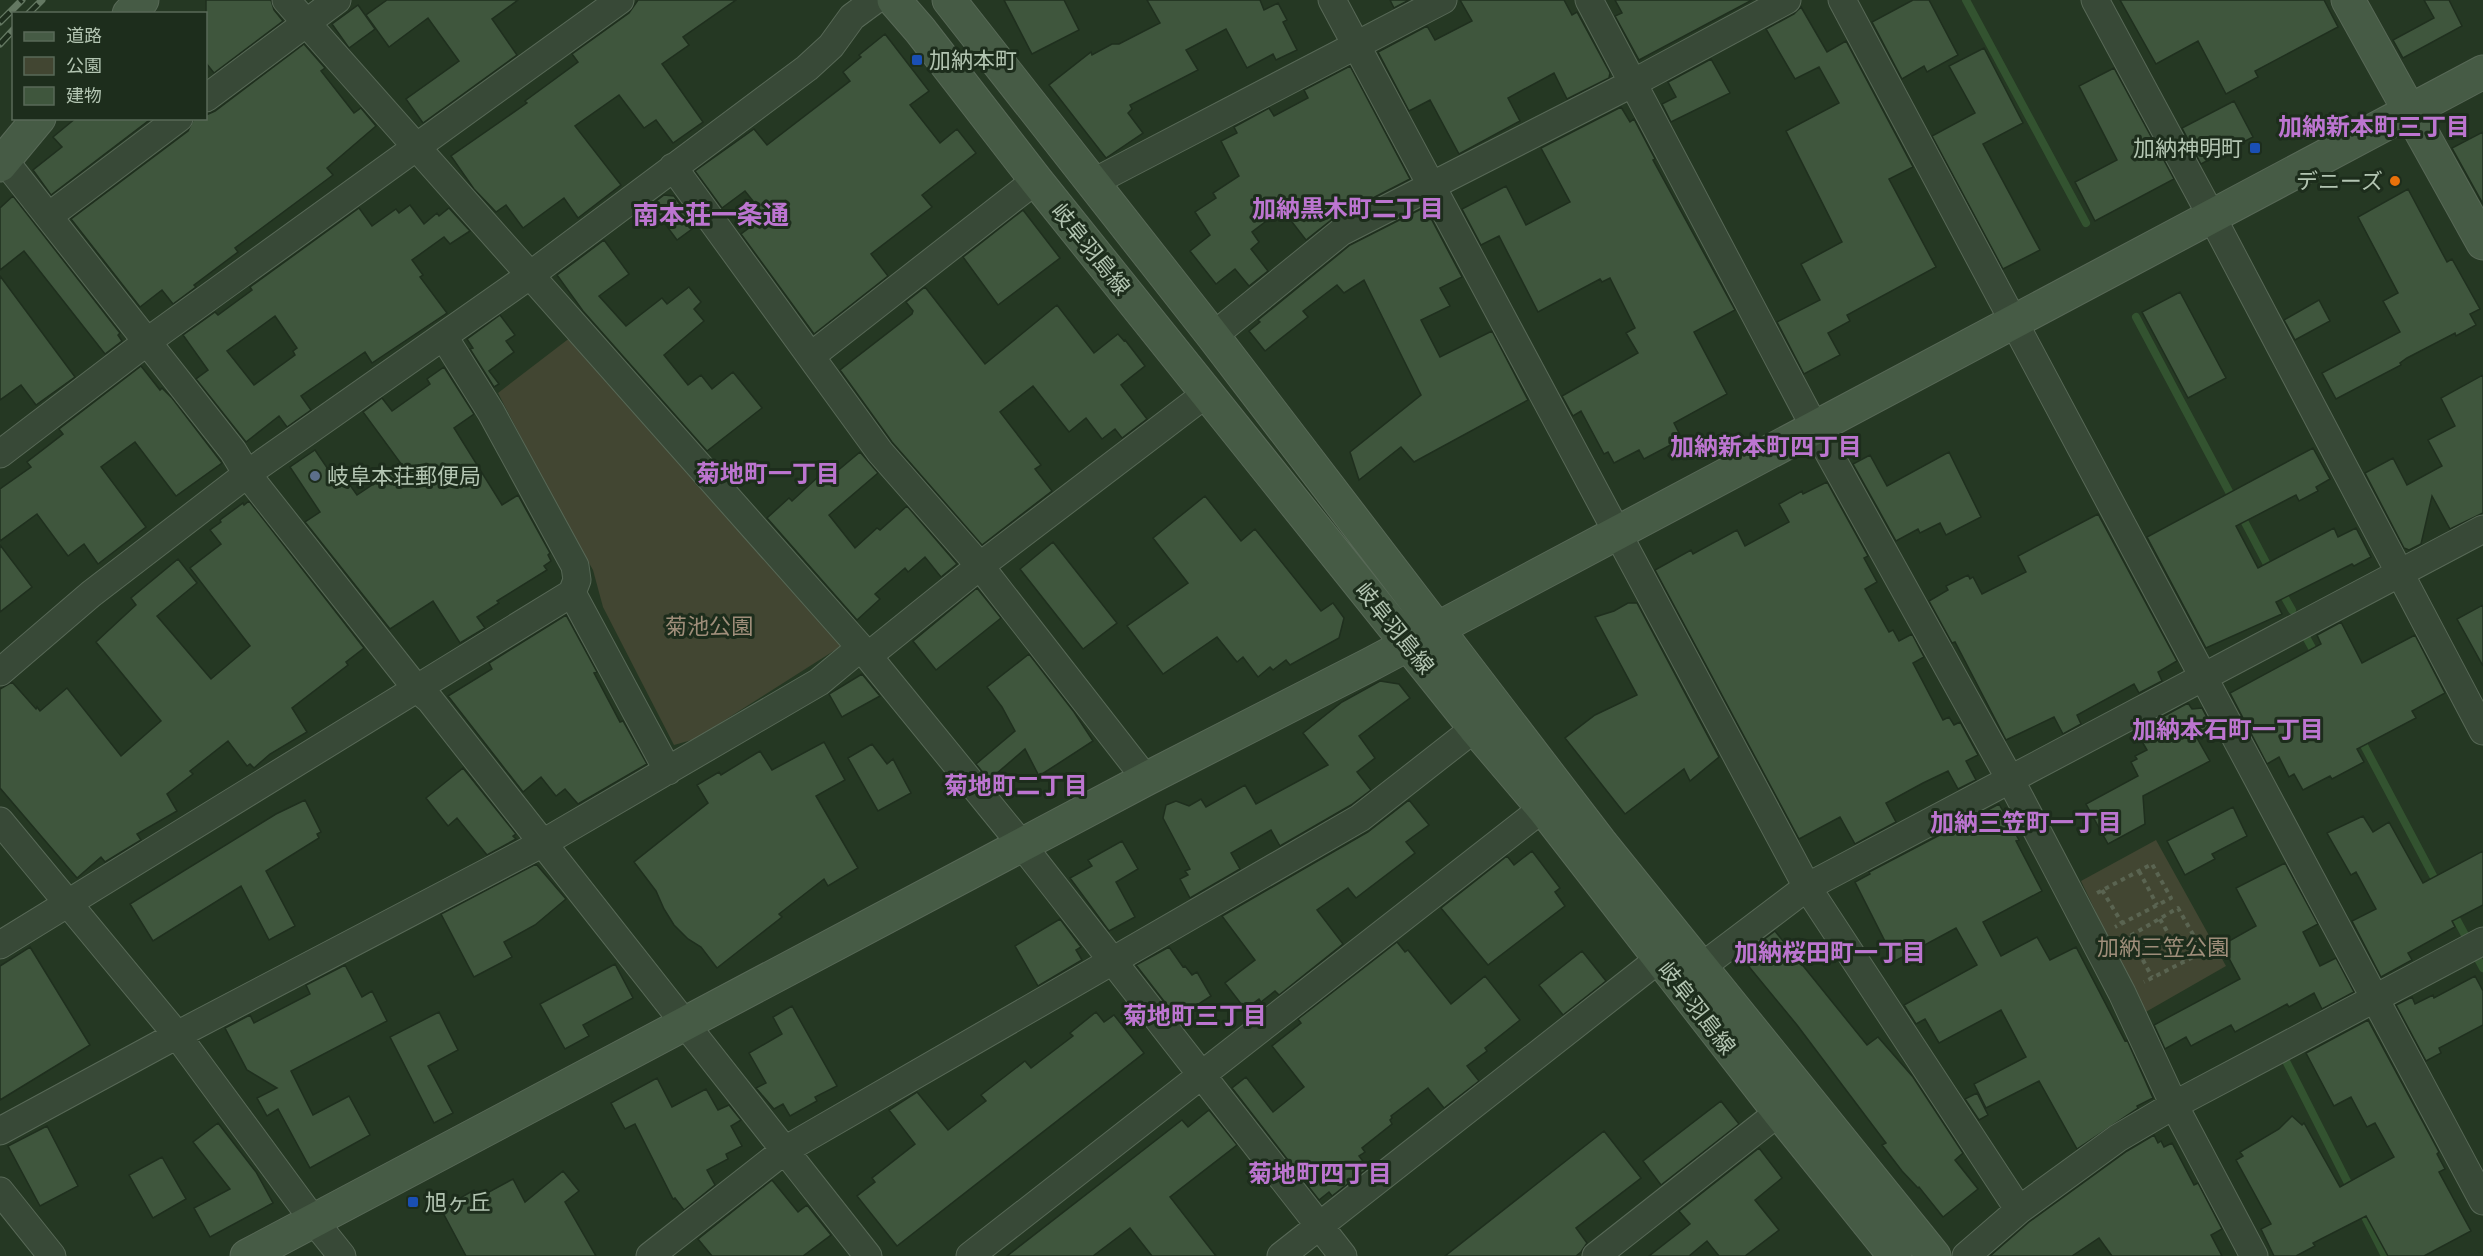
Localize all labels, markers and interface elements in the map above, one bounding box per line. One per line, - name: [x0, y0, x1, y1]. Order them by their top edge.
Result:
- legend: [12, 12, 207, 120]
- text: 道路: [66, 22, 102, 49]
- place label: 加納本町: [929, 43, 1017, 77]
- text: 公園: [66, 52, 102, 79]
- marker: 加納本町: [910, 53, 924, 67]
- text: 建物: [66, 82, 102, 109]
- district label: 加納新本町三丁目: [2278, 108, 2470, 144]
- place label: 加納神明町: [2133, 131, 2243, 165]
- marker: 加納神明町: [2248, 141, 2262, 155]
- place label: デニーズ: [2296, 164, 2383, 198]
- marker: デニーズ: [2388, 174, 2402, 188]
- district label: 加納黒木町二丁目: [1252, 190, 1444, 226]
- district label: 南本荘一条通: [633, 195, 789, 234]
- street label: 岐阜羽島線: [1043, 196, 1139, 302]
- district label: 加納新本町四丁目: [1670, 428, 1862, 464]
- district label: 菊地町一丁目: [696, 455, 840, 491]
- place label: 岐阜本荘郵便局: [327, 459, 481, 493]
- marker: 岐阜本荘郵便局: [308, 469, 322, 483]
- street label: 岐阜羽島線: [1347, 575, 1443, 681]
- park label: 菊池公園: [665, 609, 753, 643]
- district label: 加納本石町一丁目: [2132, 711, 2324, 747]
- district label: 菊地町二丁目: [944, 767, 1088, 803]
- district label: 加納三笠町一丁目: [1930, 804, 2122, 840]
- park label: 加納三笠公園: [2097, 930, 2229, 964]
- district label: 加納桜田町一丁目: [1734, 934, 1926, 970]
- street label: 岐阜羽島線: [1650, 954, 1744, 1062]
- district label: 菊地町三丁目: [1123, 997, 1267, 1033]
- district label: 菊地町四丁目: [1248, 1155, 1392, 1191]
- place label: 旭ヶ丘: [425, 1185, 491, 1219]
- marker: 旭ヶ丘: [406, 1195, 420, 1209]

